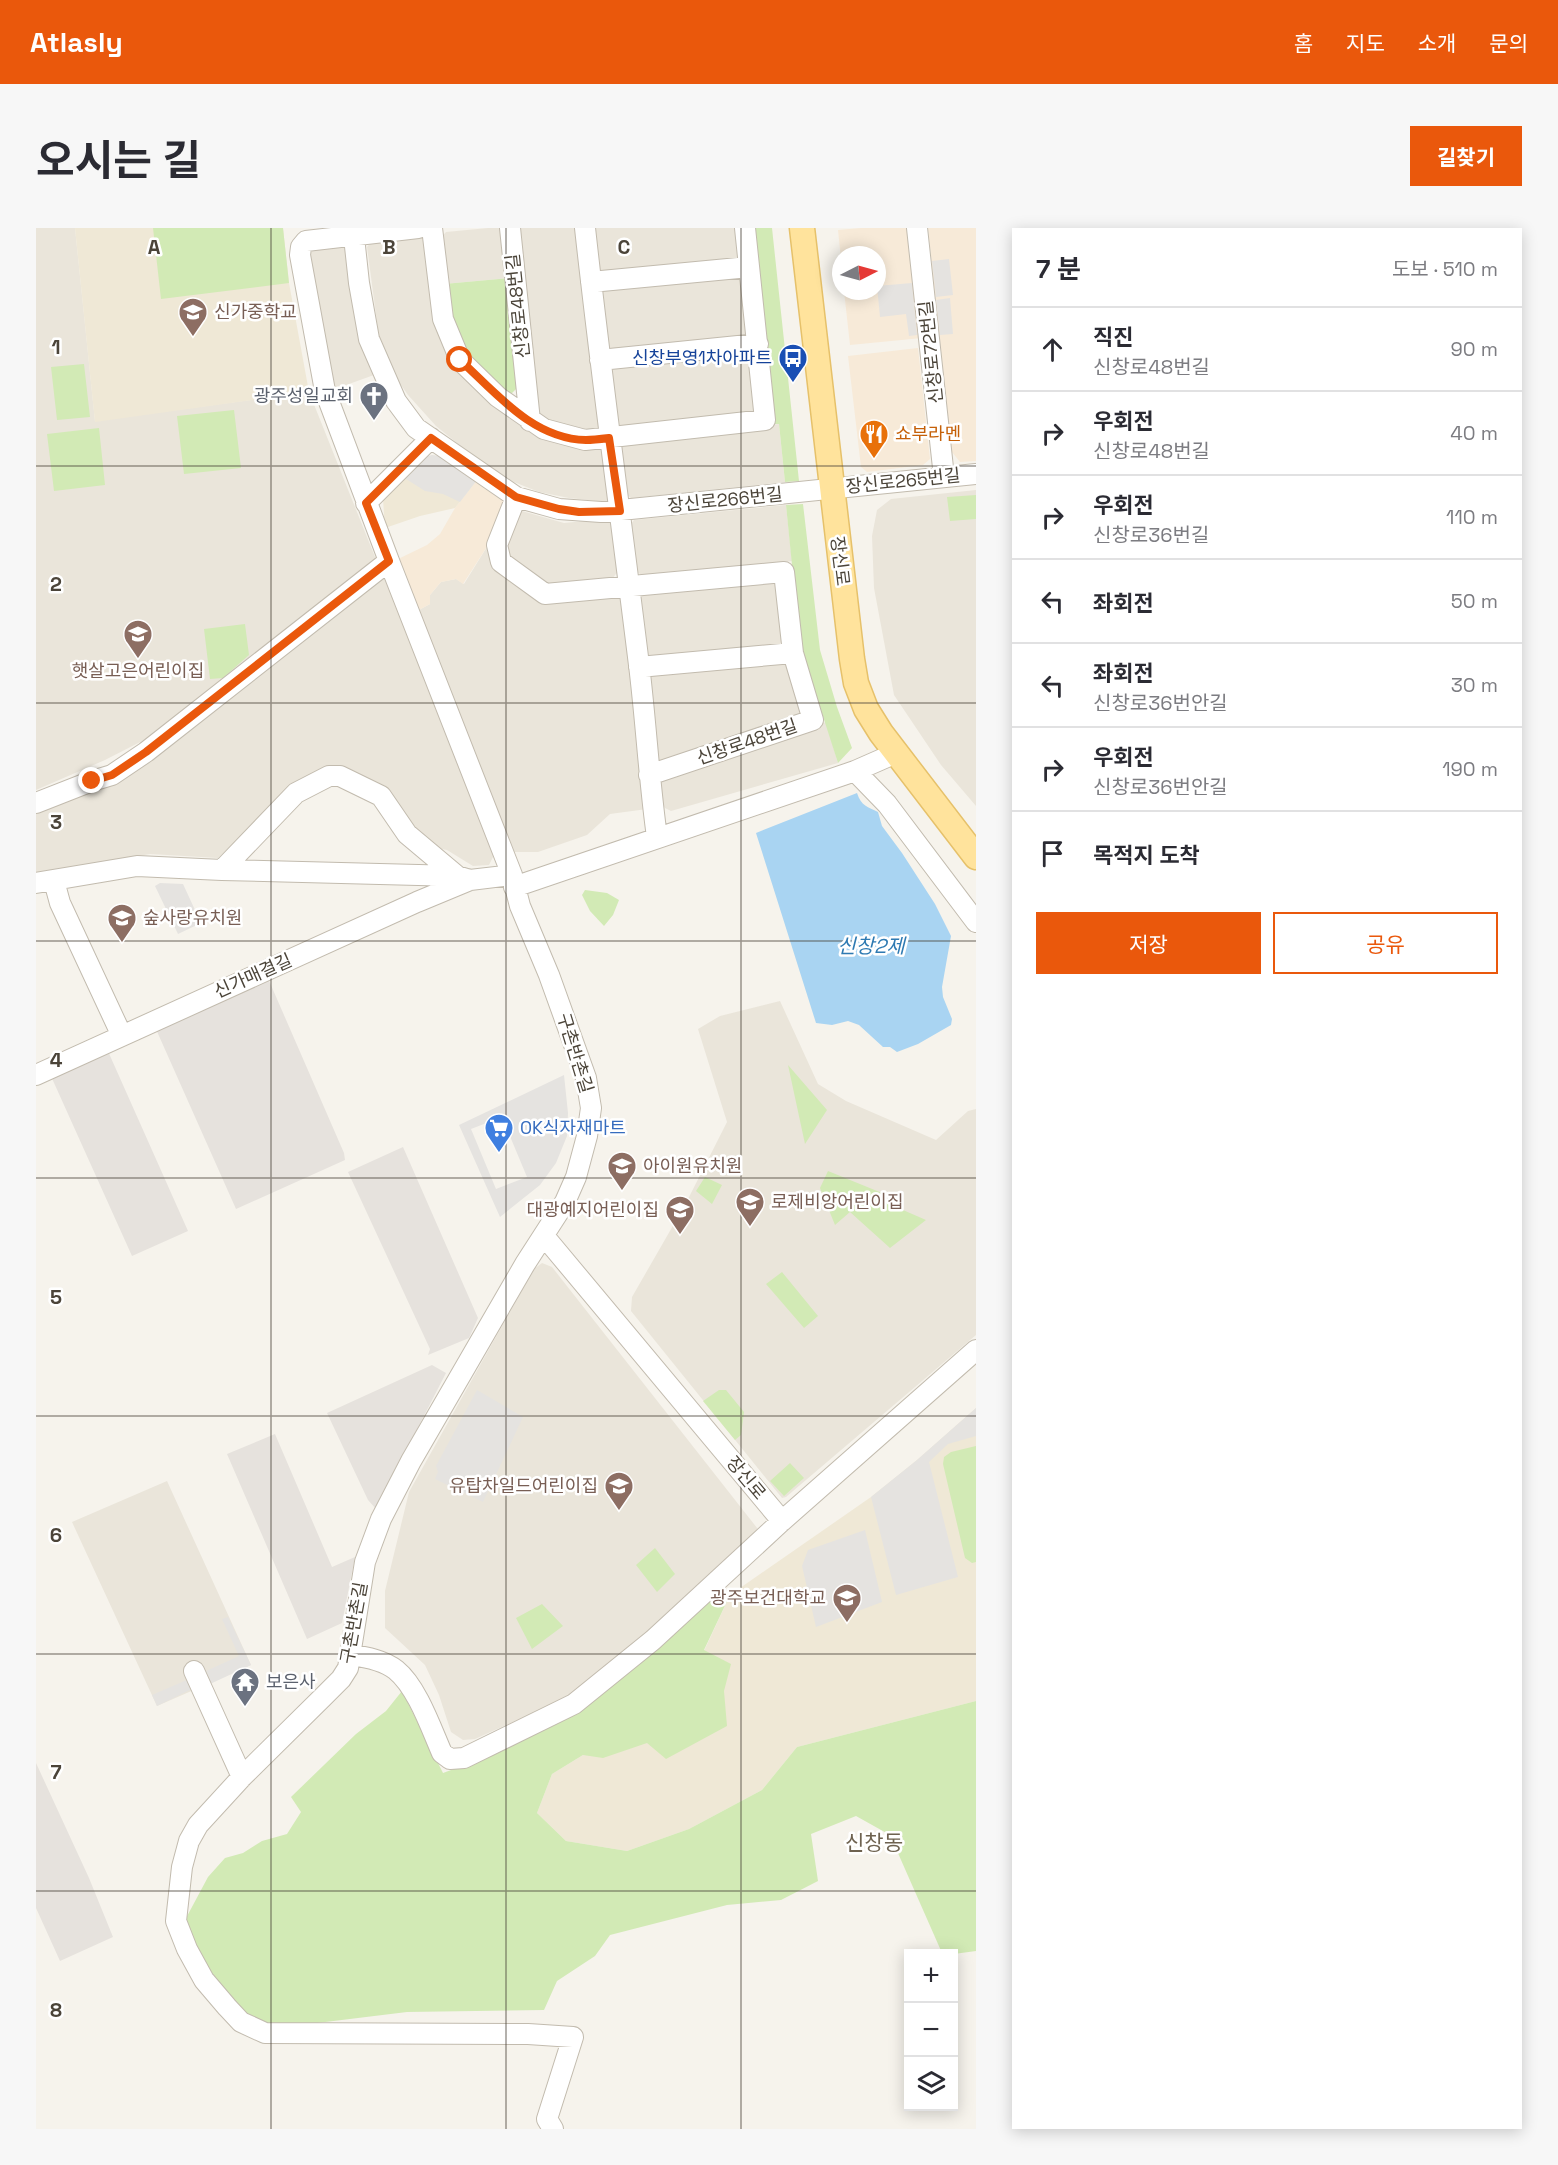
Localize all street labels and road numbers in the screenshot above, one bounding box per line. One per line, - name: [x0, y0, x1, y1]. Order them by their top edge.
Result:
- street label: 신창로48번길: [501, 253, 534, 360]
- street label: 신창로72번길: [914, 299, 947, 405]
- street label: 장신로265번길: [844, 463, 962, 498]
- street label: 장신로266번길: [666, 482, 784, 517]
- street label: 장신로: [826, 535, 855, 587]
- street label: 신창로48번길: [693, 714, 800, 770]
- street label: 신가매결길: [210, 948, 295, 1003]
- street label: 구촌반촌길: [552, 1010, 599, 1096]
- street label: 장신로: [722, 1451, 771, 1504]
- street label: 구촌반촌길: [335, 1580, 372, 1666]

